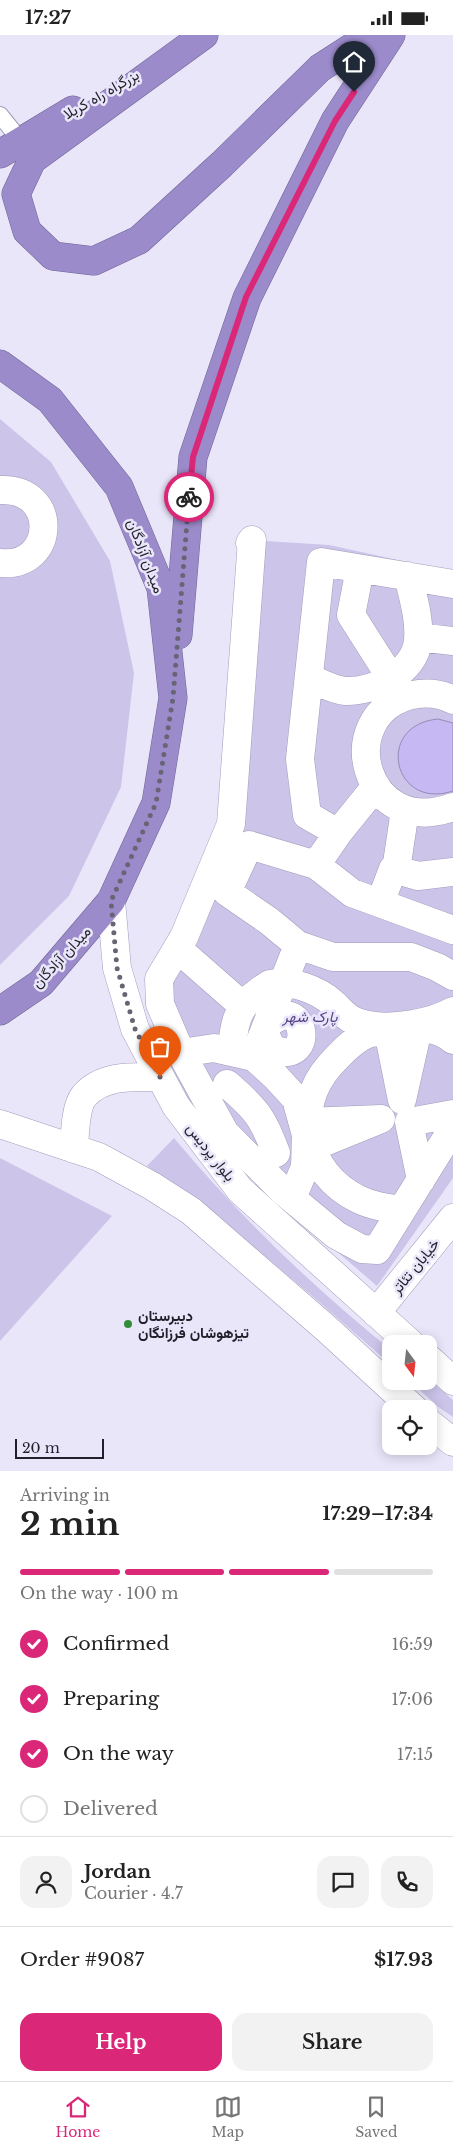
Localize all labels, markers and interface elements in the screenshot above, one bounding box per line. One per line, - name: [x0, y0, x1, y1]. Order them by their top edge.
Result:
- text: 17:27: [25, 6, 71, 29]
- pin: [333, 41, 375, 92]
- icon: home: [340, 48, 368, 76]
- street label: بزرگراه راه کربلا: [60, 65, 142, 123]
- courier: [164, 472, 214, 522]
- icon: bike: [175, 483, 203, 511]
- street label: میدان آزادگان: [123, 516, 169, 596]
- street label: میدان آزادگان: [27, 922, 95, 992]
- park label: پارک شهر: [282, 1007, 338, 1027]
- pin: [139, 1026, 181, 1077]
- icon: bag: [146, 1033, 174, 1061]
- street label: بلوار پردیس: [181, 1119, 240, 1186]
- street label: خیابان تئاتر: [386, 1234, 443, 1299]
- place label: دبیرستان تیزهوشان فرزانگان: [138, 1306, 249, 1342]
- marker: دبیرستان تیزهوشان فرزانگان: [122, 1318, 134, 1330]
- north arrow: [382, 1335, 438, 1390]
- map controls: [382, 1335, 437, 1455]
- button: locate: [382, 1400, 437, 1455]
- scale bar: [15, 1436, 104, 1459]
- text: 20 m: [22, 1439, 60, 1457]
- text: Arriving in: [20, 1485, 110, 1505]
- text: 17:29–17:34: [322, 1502, 433, 1525]
- text: 2 min: [20, 1504, 120, 1544]
- text: On the way · 100 m: [20, 1583, 178, 1603]
- icon: check: [20, 1630, 48, 1658]
- text: Confirmed: [63, 1632, 169, 1655]
- text: 16:59: [392, 1634, 433, 1654]
- icon: check: [20, 1685, 48, 1713]
- text: Preparing: [63, 1687, 159, 1710]
- text: 17:06: [392, 1689, 433, 1709]
- icon: check: [20, 1740, 48, 1768]
- text: On the way: [63, 1742, 174, 1765]
- text: 17:15: [397, 1744, 433, 1764]
- text: Delivered: [63, 1797, 158, 1820]
- button: person: [20, 1856, 72, 1908]
- button: chat: [317, 1856, 369, 1908]
- button: phone: [381, 1856, 433, 1908]
- text: Jordan: [84, 1860, 151, 1883]
- text: Courier · 4.7: [84, 1883, 183, 1903]
- text: Order #9087: [20, 1948, 144, 1971]
- text: $17.93: [374, 1948, 433, 1971]
- button: Help: [20, 2013, 222, 2071]
- button: Share: [232, 2013, 433, 2071]
- tab: Home: [56, 2093, 100, 2141]
- tab: Map: [212, 2093, 244, 2141]
- tab: Saved: [355, 2093, 397, 2141]

